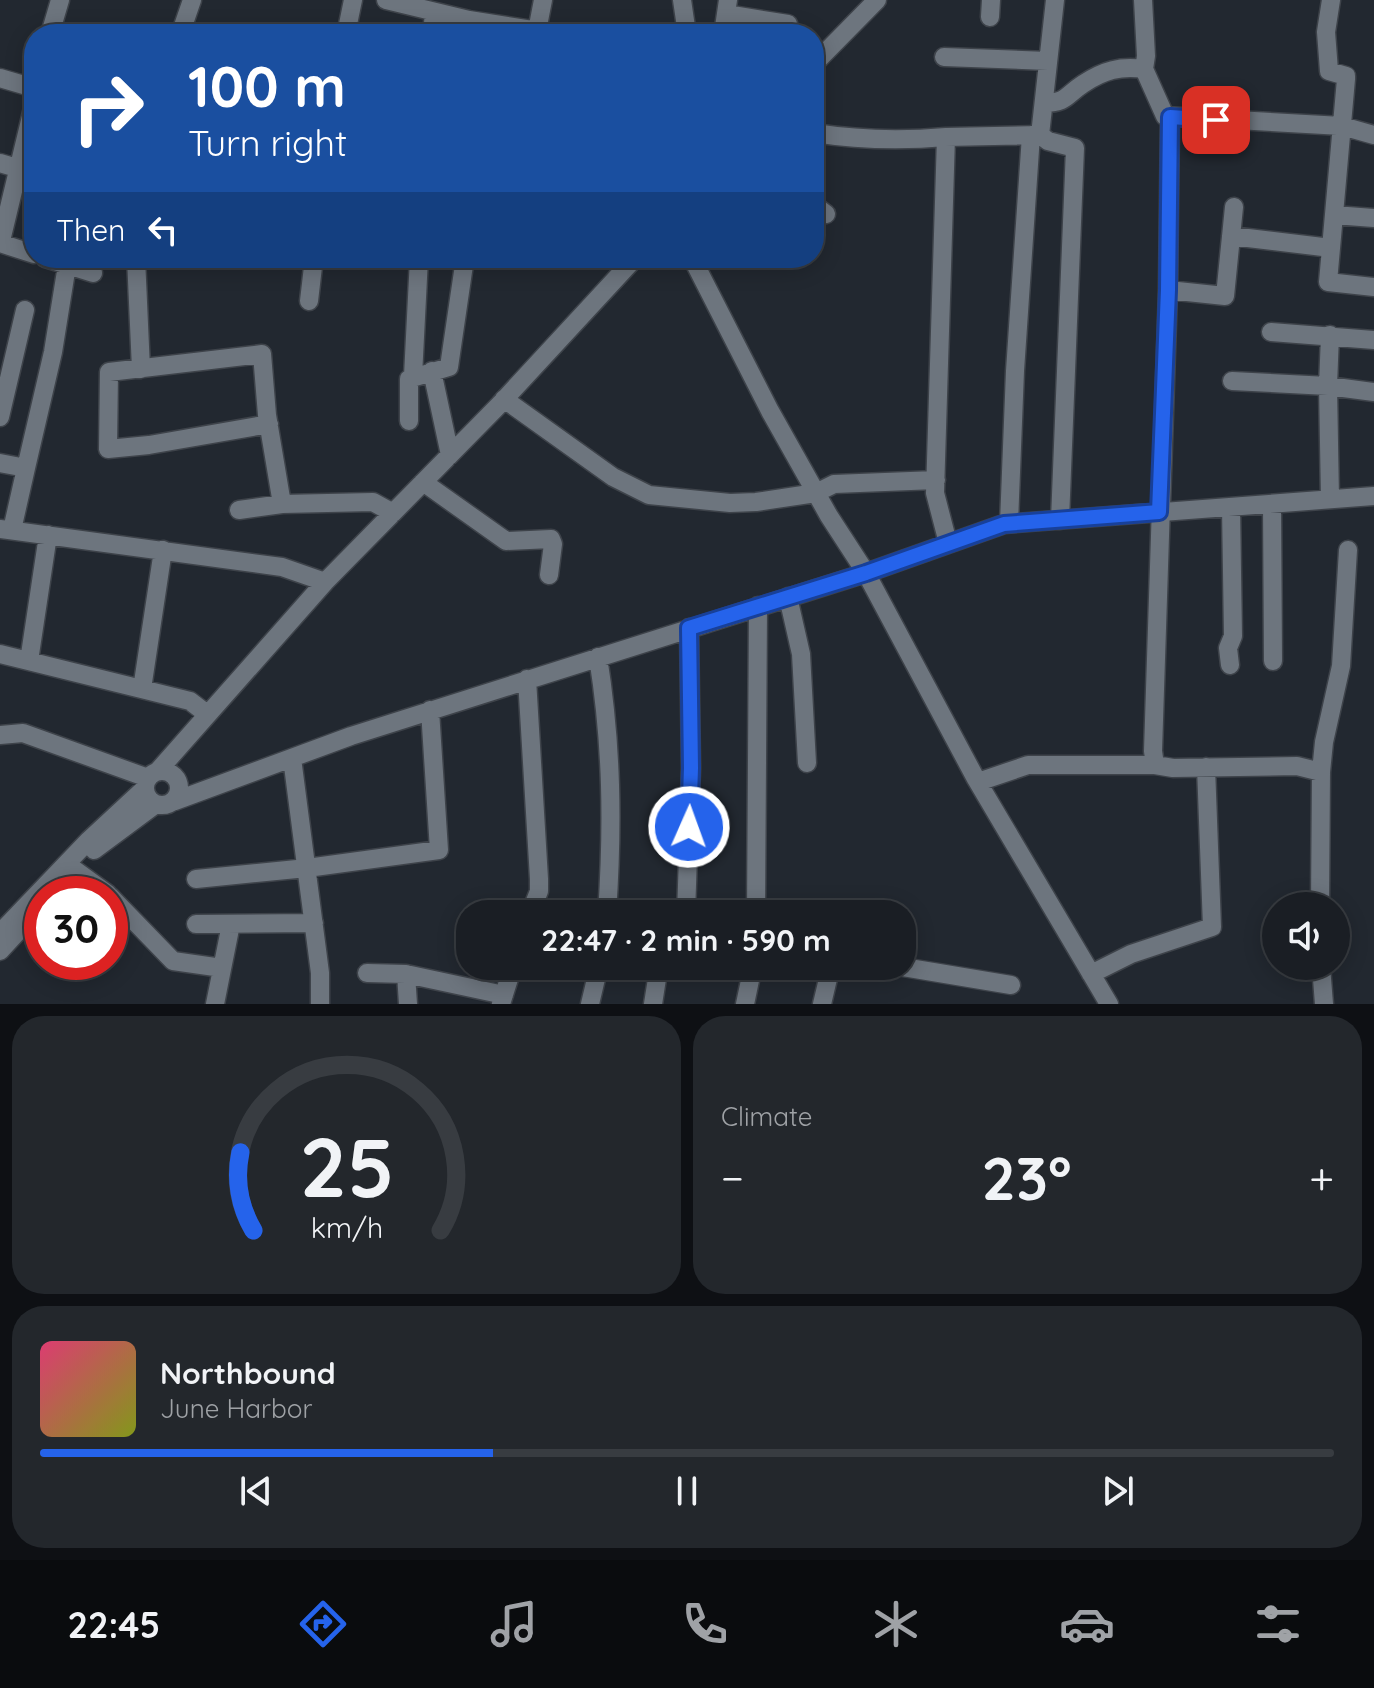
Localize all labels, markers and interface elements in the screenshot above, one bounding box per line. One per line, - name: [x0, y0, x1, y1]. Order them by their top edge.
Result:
- text: 100 m: [188, 51, 346, 121]
- icon: right: [56, 56, 160, 160]
- pin: [1182, 86, 1250, 154]
- icon: arrive: [1194, 98, 1238, 142]
- text: Turn right: [188, 120, 347, 165]
- icon: left: [141, 208, 185, 252]
- text: Then: [56, 211, 125, 249]
- position arrow: [647, 785, 731, 869]
- speed limit sign: 30: [24, 876, 128, 980]
- map controls: [1262, 892, 1350, 980]
- button: sound: [1262, 892, 1350, 980]
- text: 22:47 · 2 min · 590 m: [541, 921, 831, 959]
- text: Climate: [721, 1100, 812, 1133]
- text: 25: [299, 1114, 394, 1218]
- text: 23°: [982, 1140, 1072, 1215]
- text: −: [721, 1150, 744, 1205]
- text: +: [1309, 1150, 1334, 1205]
- text: km/h: [310, 1209, 383, 1245]
- text: Northbound: [160, 1354, 336, 1392]
- text: June Harbor: [160, 1392, 312, 1425]
- icon: previous: [234, 1469, 278, 1513]
- icon: pause: [665, 1469, 709, 1513]
- icon: next: [1096, 1469, 1140, 1513]
- icon: directions: [295, 1596, 351, 1652]
- icon: music: [486, 1596, 542, 1652]
- icon: phone: [677, 1596, 733, 1652]
- icon: climate: [868, 1596, 924, 1652]
- icon: car: [1059, 1596, 1115, 1652]
- icon: filters: [1250, 1596, 1306, 1652]
- text: 22:45: [68, 1602, 160, 1647]

